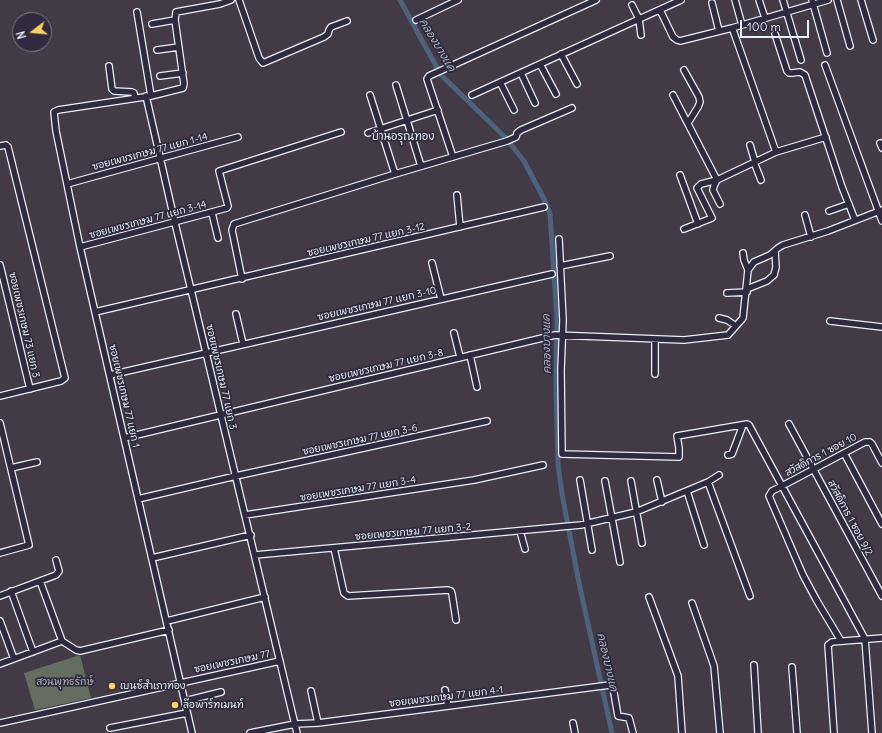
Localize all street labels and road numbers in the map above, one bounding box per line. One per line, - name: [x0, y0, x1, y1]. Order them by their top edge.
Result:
- street label: ซอยเพชรเกษม 77 แยก 1-14: [91, 131, 209, 173]
- street label: ซอยเพชรเกษม 77 แยก 3-14: [88, 199, 208, 241]
- street label: ซอยเพชรเกษม 77 แยก 3-12: [306, 221, 426, 259]
- street label: ซอยเพชรเกษม 73 แยก 3: [6, 271, 42, 379]
- street label: ซอยเพชรเกษม 77 แยก 3-10: [316, 284, 438, 324]
- street label: ซอยเพชรเกษม 77 แยก 3: [203, 323, 239, 431]
- street label: ซอยเพชรเกษม 77 แยก 1: [106, 343, 142, 449]
- street label: ซอยเพชรเกษม 77 แยก 3-8: [327, 347, 445, 385]
- street label: ซอยเพชรเกษม 77 แยก 3-6: [301, 422, 419, 458]
- street label: สวัสดิการ 1 ซอย 10: [783, 431, 859, 479]
- street label: ซอยเพชรเกษม 77 แยก 3-4: [299, 474, 417, 504]
- street label: สวัสดิการ 1 ซอย 9/2: [825, 478, 875, 558]
- street label: ซอยเพชรเกษม 77 แยก 3-2: [354, 521, 472, 543]
- street label: ซอยเพชรเกษม 77: [193, 648, 271, 676]
- street label: ซอยเพชรเกษม 77 แยก 4-1: [388, 684, 504, 710]

